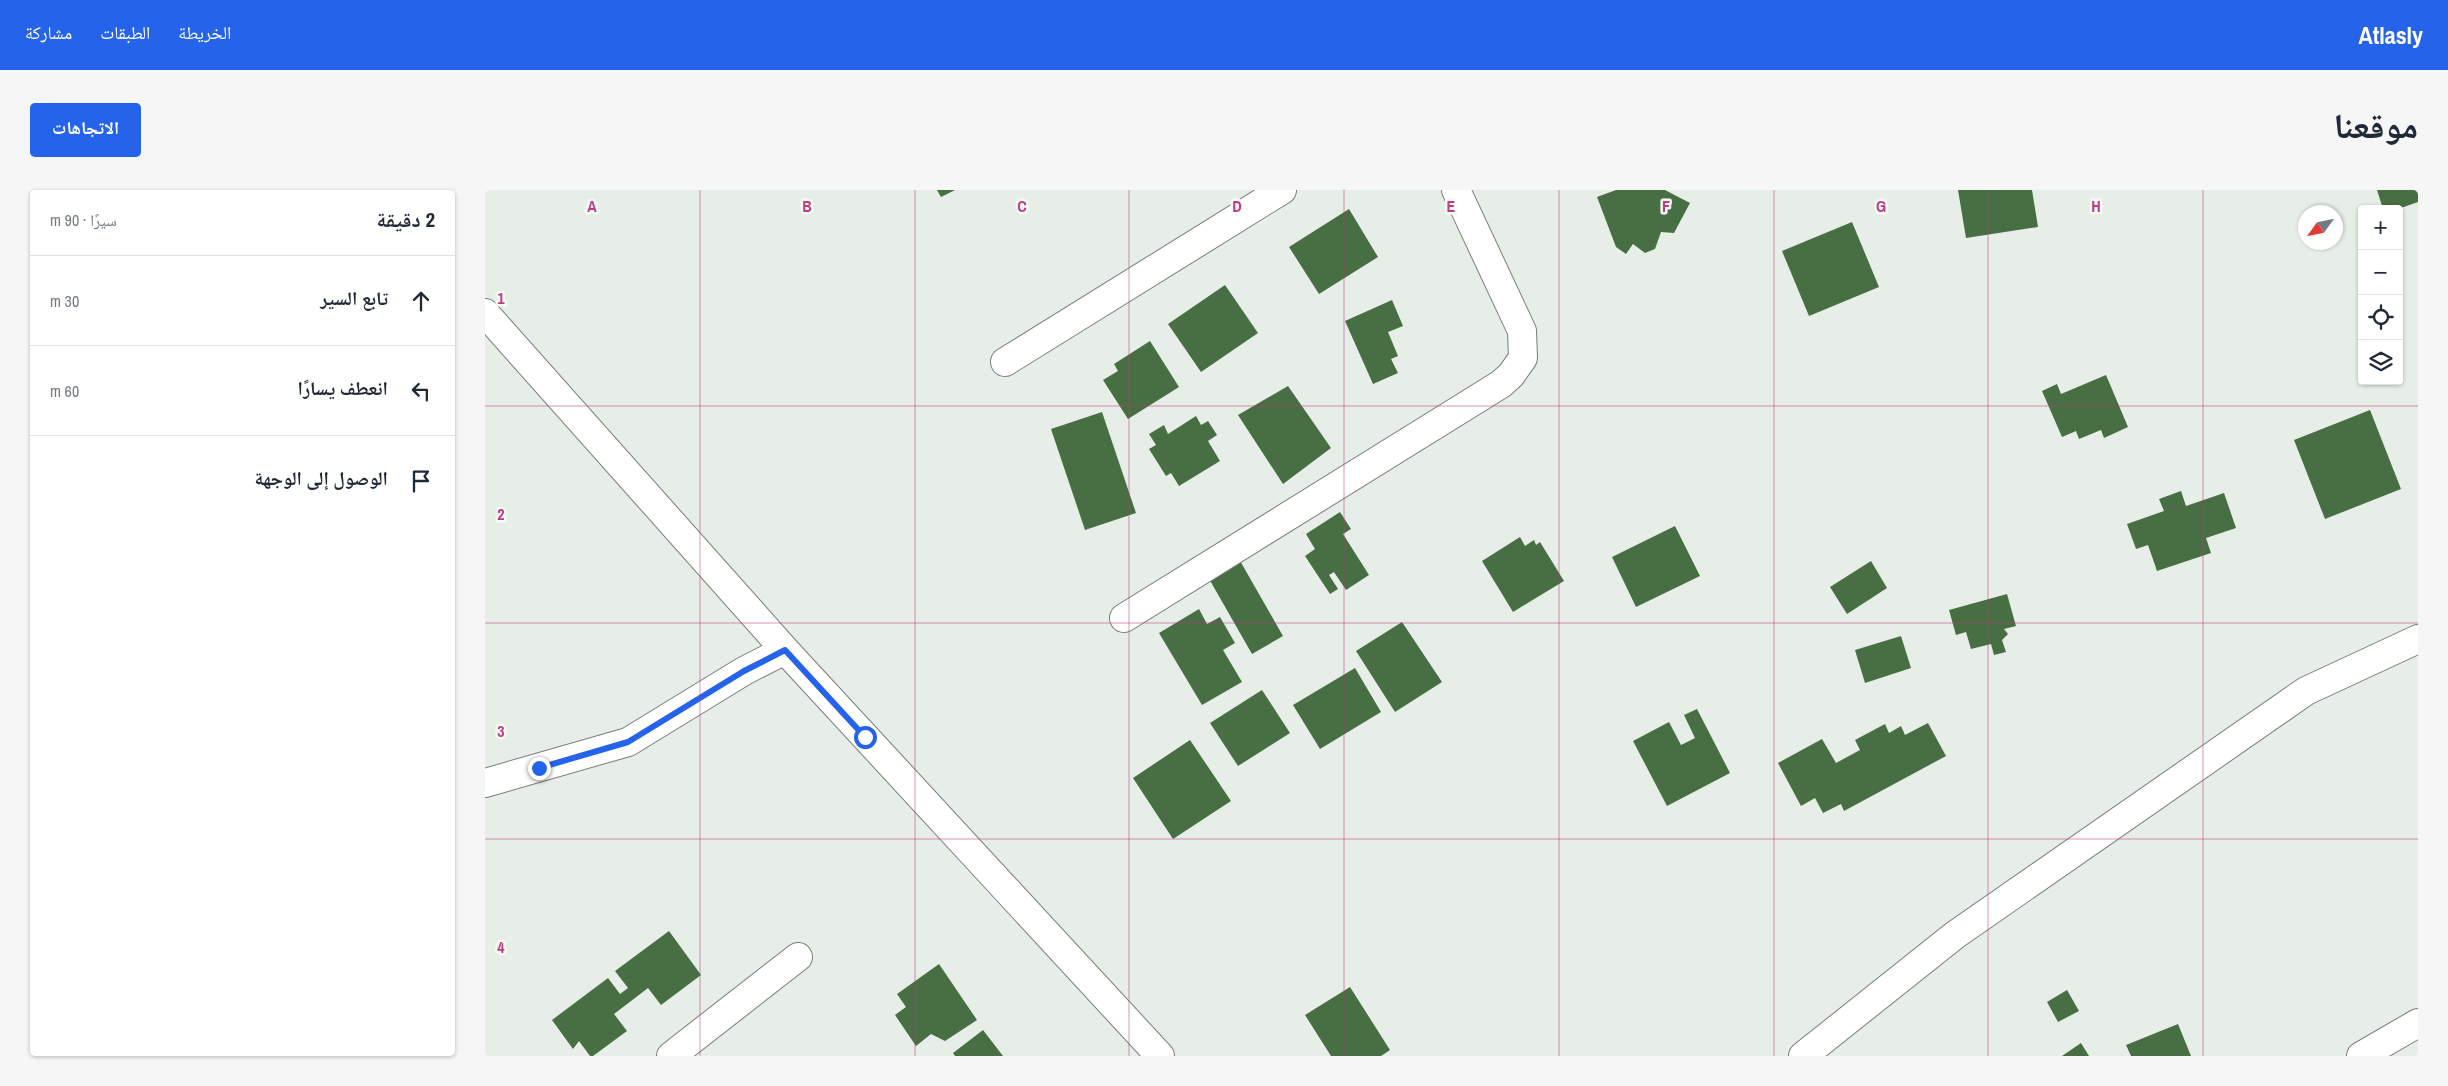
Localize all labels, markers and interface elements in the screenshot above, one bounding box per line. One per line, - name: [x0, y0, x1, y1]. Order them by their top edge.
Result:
- text: Atlasly: [2358, 19, 2423, 51]
- text: مشاركة: [25, 20, 72, 45]
- text: الطبقات: [100, 20, 150, 45]
- text: الخريطة: [178, 20, 231, 45]
- text: موقعنا: [2333, 102, 2418, 149]
- button: الاتجاهات: [30, 103, 141, 157]
- text: A: [587, 195, 597, 217]
- text: B: [802, 195, 812, 217]
- text: C: [1017, 195, 1027, 217]
- text: D: [1232, 195, 1242, 217]
- text: E: [1447, 195, 1456, 217]
- text: F: [1662, 195, 1670, 217]
- text: G: [1876, 195, 1886, 217]
- text: H: [2091, 195, 2101, 217]
- text: 2 دقيقة: [377, 205, 435, 234]
- north arrow: [2298, 205, 2343, 250]
- map controls: [2358, 205, 2403, 385]
- button: +: [2358, 205, 2403, 250]
- text: سيرًا · 90 m: [50, 209, 117, 231]
- button: −: [2358, 250, 2403, 295]
- text: تابع السير: [320, 285, 388, 311]
- icon: ahead: [407, 287, 435, 315]
- text: 1: [497, 287, 505, 309]
- text: 30 m: [50, 290, 79, 312]
- button: locate: [2358, 295, 2403, 340]
- button: layers: [2358, 340, 2403, 385]
- text: انعطف يسارًا: [298, 375, 388, 401]
- icon: left: [407, 377, 435, 405]
- text: 60 m: [50, 380, 79, 402]
- text: الوصول إلى الوجهة: [254, 465, 388, 491]
- icon: arrive: [407, 467, 435, 495]
- text: 2: [497, 503, 505, 525]
- text: 3: [497, 720, 505, 742]
- route start: [854, 726, 877, 749]
- route end: [528, 757, 551, 780]
- text: 4: [497, 936, 505, 958]

